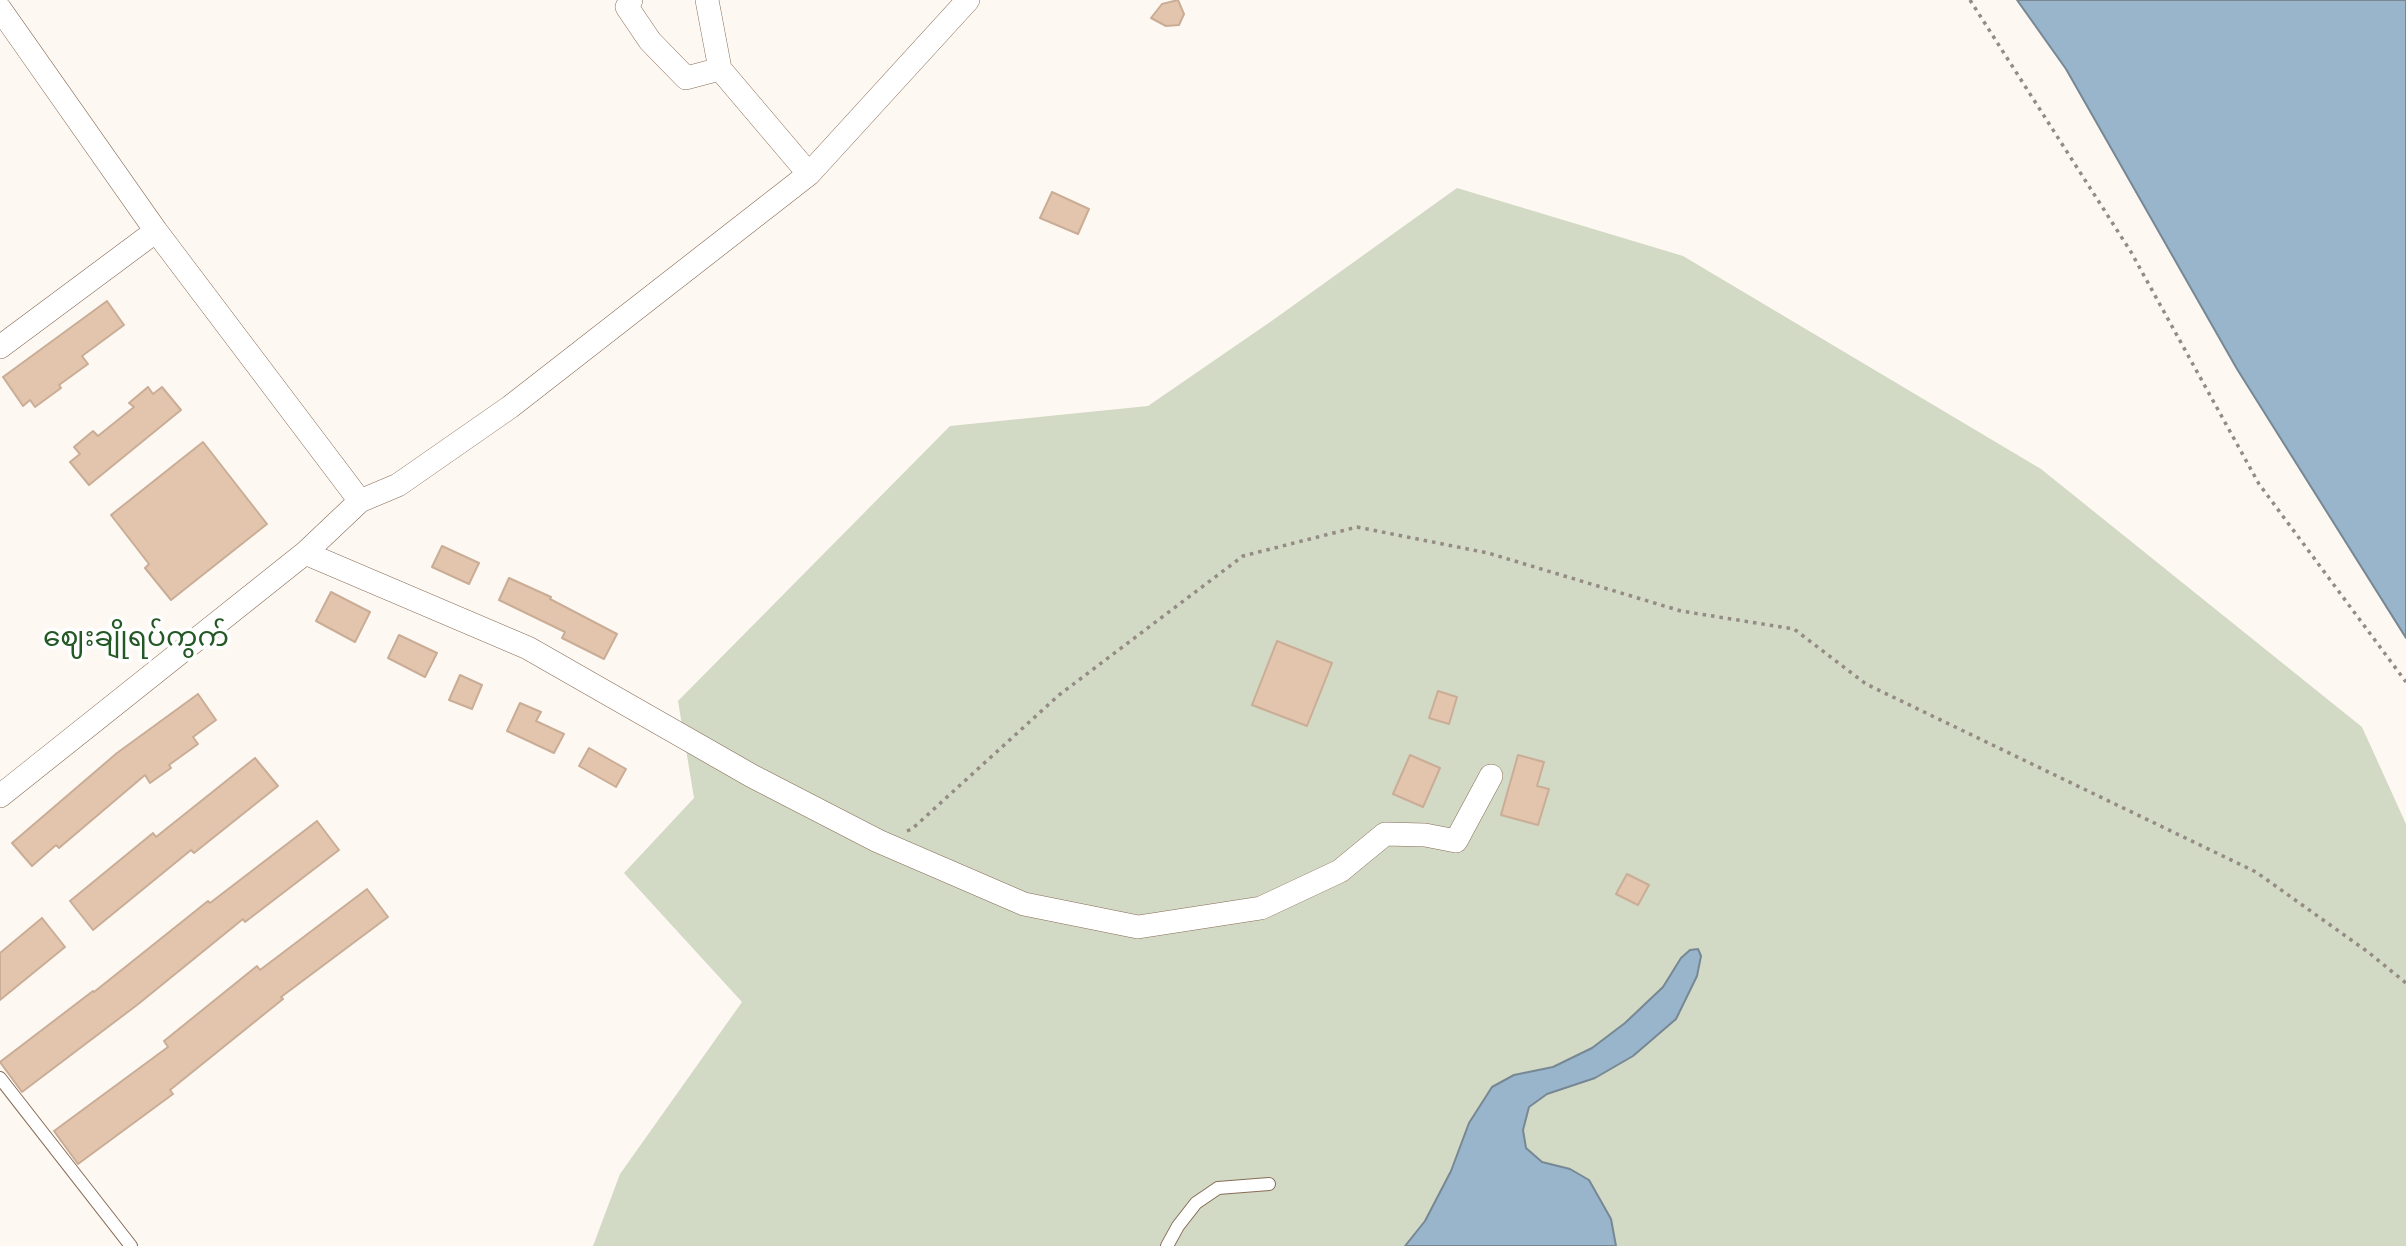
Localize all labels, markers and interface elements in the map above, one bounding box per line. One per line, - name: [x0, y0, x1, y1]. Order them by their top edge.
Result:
- district label: ဈေးချိုရပ်ကွက်: [43, 621, 229, 655]

